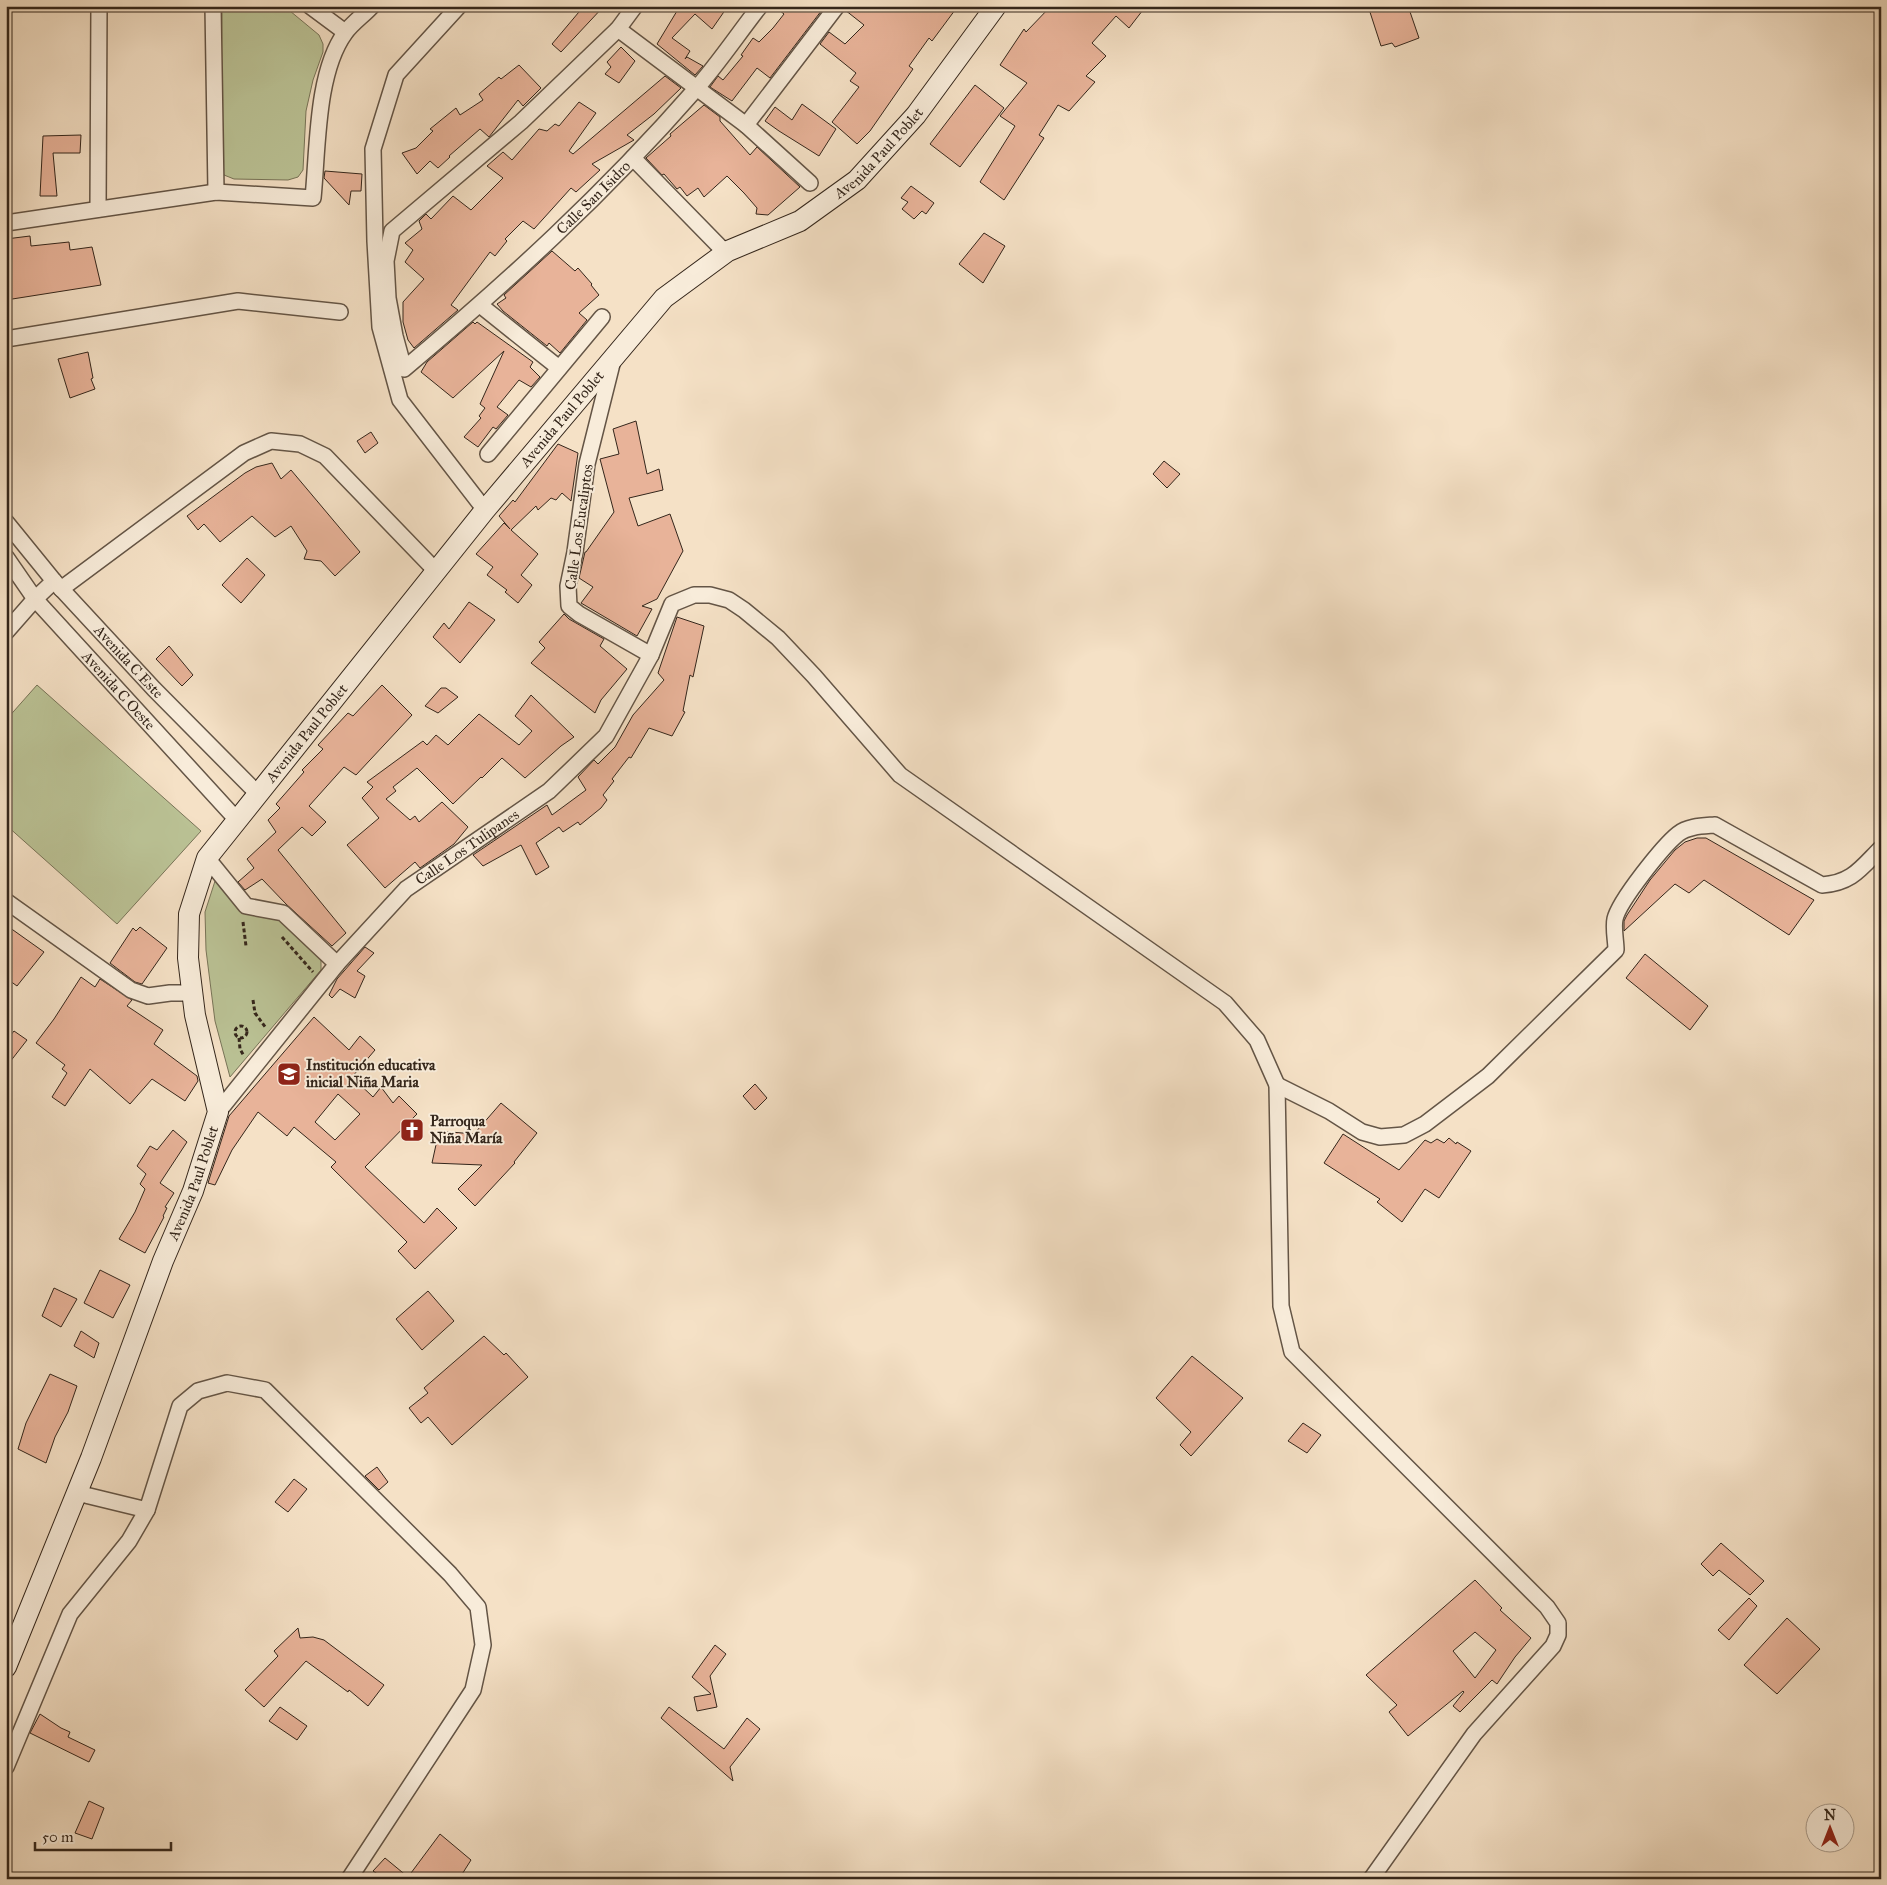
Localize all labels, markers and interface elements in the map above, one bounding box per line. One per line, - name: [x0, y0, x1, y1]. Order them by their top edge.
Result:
- street label: Avenida Paul Poblet: [830, 104, 928, 203]
- street label: Calle San Isidro: [553, 157, 634, 238]
- street label: Avenida Paul Poblet: [515, 366, 608, 472]
- street label: Calle Los Eucaliptos: [561, 463, 597, 591]
- street label: Avenida C Este: [90, 621, 167, 702]
- street label: Avenida C Oeste: [77, 647, 159, 734]
- street label: Avenida Paul Poblet: [261, 680, 352, 787]
- street label: Calle Los Tulipanes: [412, 805, 522, 889]
- place label: Institución educativa inicial Niña Maria: [306, 1056, 436, 1091]
- school or university icon: Institución educativa inicial Niña Maria: [276, 1061, 302, 1087]
- place label: Parroqua Niña María: [430, 1112, 503, 1147]
- church icon: Parroqua Niña María: [399, 1117, 425, 1143]
- street label: Avenida Paul Poblet: [163, 1123, 222, 1244]
- north arrow: [1804, 1802, 1854, 1852]
- text: N: [1824, 1807, 1836, 1824]
- scale bar: [35, 1820, 171, 1852]
- text: 50 m: [42, 1828, 74, 1846]

